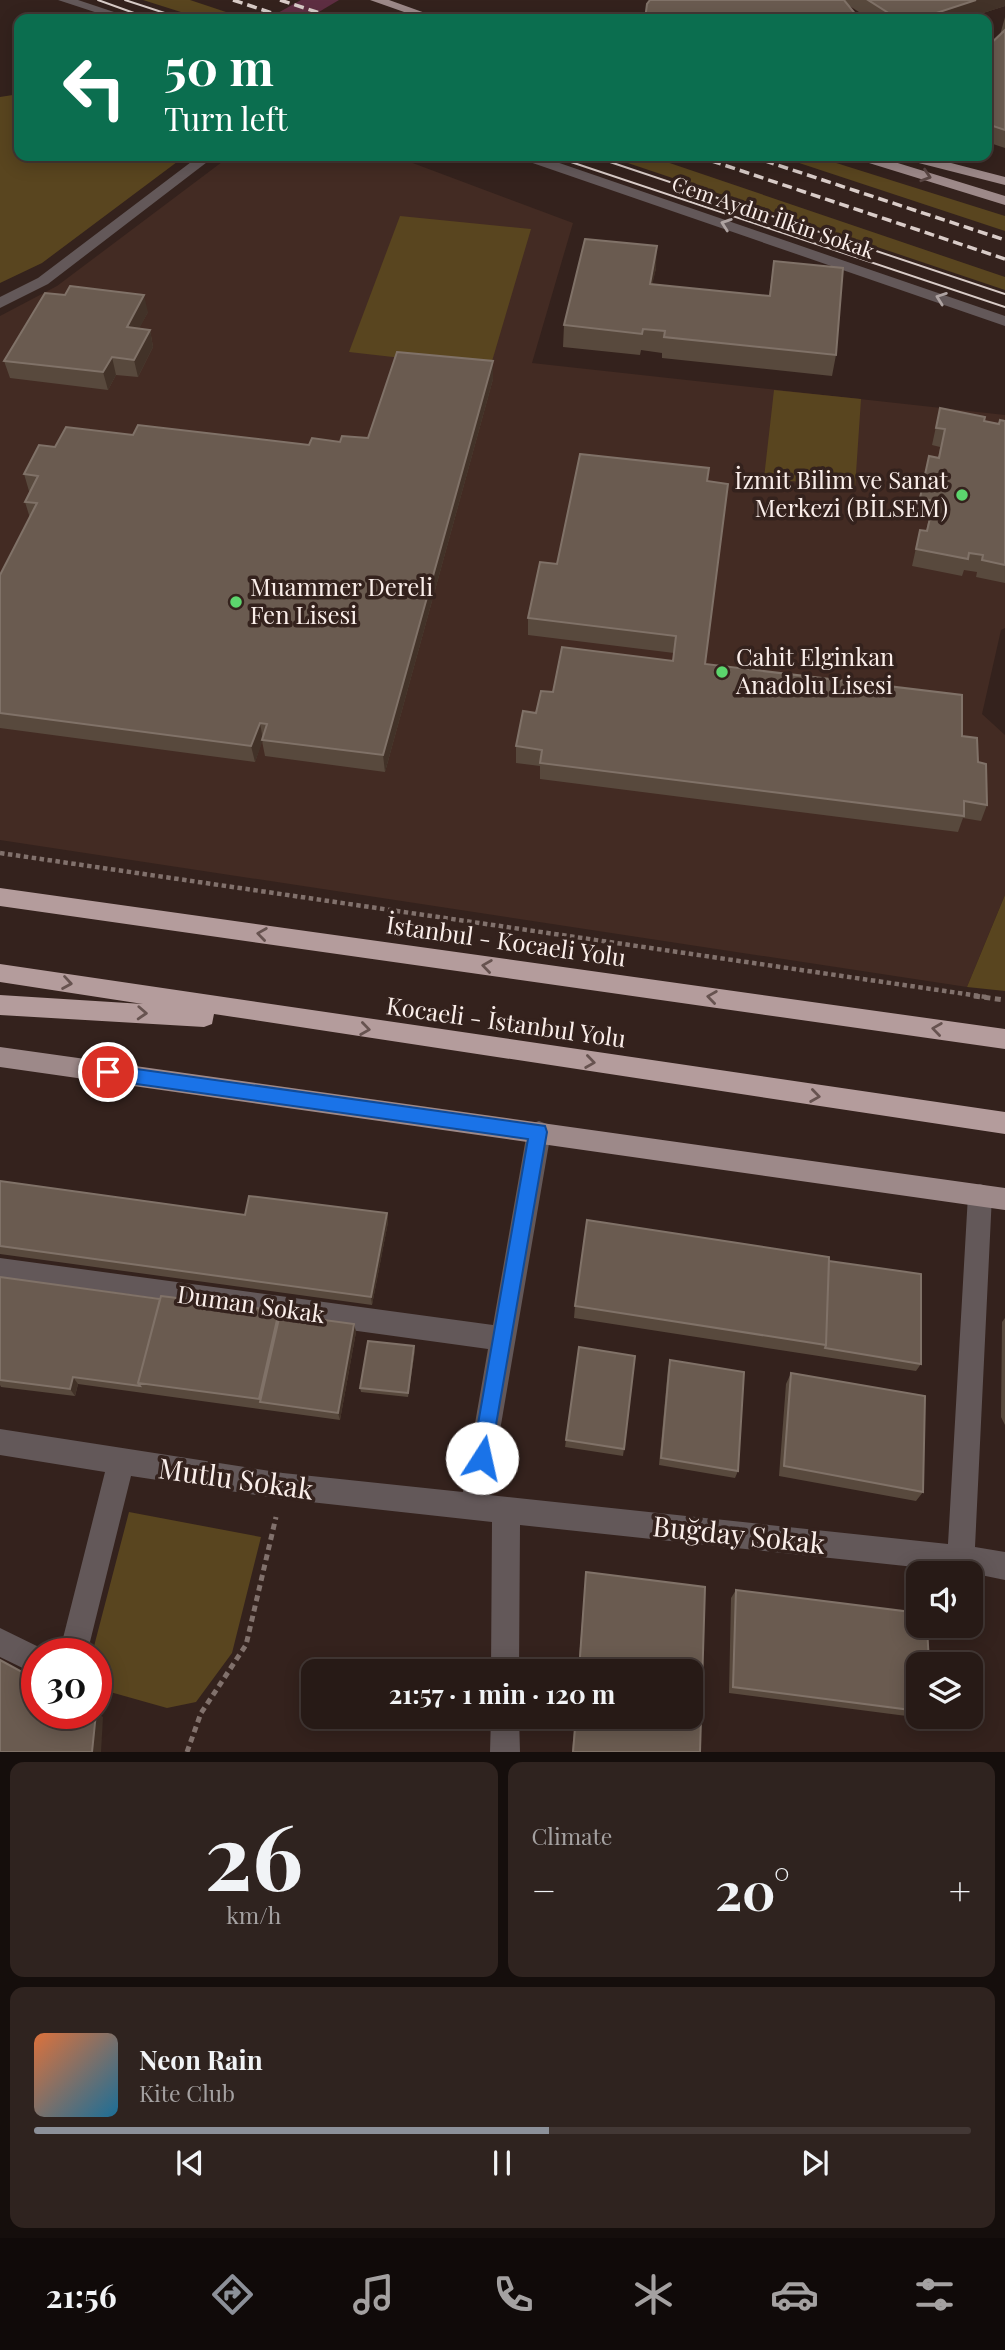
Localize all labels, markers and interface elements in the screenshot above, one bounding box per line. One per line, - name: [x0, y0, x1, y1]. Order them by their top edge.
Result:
- text: 50 m: [164, 33, 274, 98]
- icon: left: [49, 42, 140, 133]
- text: Turn left: [164, 96, 288, 139]
- street label: Cem Aydın İlkin Sokak: [669, 168, 879, 264]
- one-way arrow: [920, 168, 932, 183]
- one-way arrow: [720, 218, 732, 232]
- one-way arrow: [935, 292, 947, 306]
- place label: İzmit Bilim ve Sanat Merkezi (BİLSEM): [734, 463, 948, 523]
- marker: İzmit Bilim ve Sanat Merkezi (BİLSEM): [954, 487, 970, 503]
- place label: Muammer Dereli Fen Lisesi: [250, 570, 433, 630]
- marker: Muammer Dereli Fen Lisesi: [228, 594, 244, 610]
- place label: Cahit Elginkan Anadolu Lisesi: [735, 640, 894, 700]
- marker: Cahit Elginkan Anadolu Lisesi: [714, 664, 730, 680]
- street label: İstanbul - Kocaeli Yolu: [384, 907, 628, 973]
- one-way arrow: [256, 927, 267, 942]
- one-way arrow: [481, 958, 493, 973]
- one-way arrow: [62, 976, 73, 991]
- street label: Kocaeli - İstanbul Yolu: [384, 988, 628, 1054]
- one-way arrow: [706, 990, 718, 1005]
- one-way arrow: [136, 1005, 147, 1020]
- one-way arrow: [359, 1021, 371, 1036]
- one-way arrow: [932, 1022, 943, 1037]
- pin: [78, 1042, 138, 1102]
- icon: arrive: [89, 1053, 127, 1091]
- one-way arrow: [584, 1055, 596, 1070]
- one-way arrow: [809, 1088, 821, 1103]
- street label: Duman Sokak: [175, 1277, 328, 1329]
- position arrow: [445, 1421, 519, 1495]
- street label: Mutlu Sokak: [156, 1448, 317, 1507]
- street label: Buğday Sokak: [651, 1506, 828, 1561]
- map controls: [906, 1561, 983, 1729]
- button: sound: [906, 1561, 983, 1638]
- speed limit sign: 30: [21, 1638, 112, 1729]
- button: layers: [906, 1652, 983, 1729]
- text: 21:57 · 1 min · 120 m: [389, 1676, 615, 1711]
- text: 26: [204, 1793, 303, 1914]
- text: Climate: [532, 1820, 612, 1851]
- text: 20°: [715, 1855, 790, 1924]
- text: −: [532, 1864, 556, 1915]
- text: +: [949, 1864, 971, 1915]
- text: km/h: [226, 1899, 281, 1930]
- text: Neon Rain: [139, 2042, 263, 2077]
- text: Kite Club: [139, 2077, 235, 2108]
- icon: previous: [171, 2144, 209, 2182]
- icon: pause: [483, 2144, 521, 2182]
- icon: next: [796, 2144, 834, 2182]
- icon: directions: [208, 2270, 257, 2319]
- icon: music: [349, 2270, 398, 2319]
- icon: phone: [489, 2270, 538, 2319]
- icon: climate: [629, 2270, 678, 2319]
- icon: car: [770, 2270, 819, 2319]
- icon: filters: [910, 2270, 959, 2319]
- text: 21:56: [46, 2273, 117, 2316]

